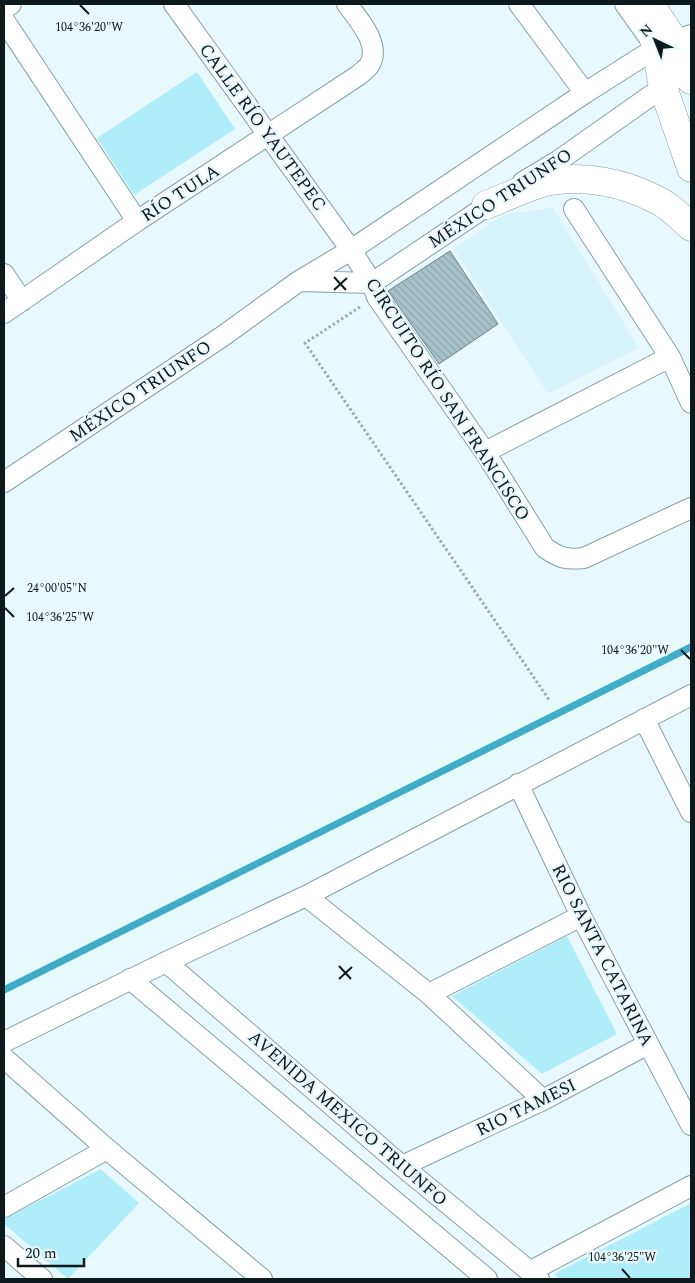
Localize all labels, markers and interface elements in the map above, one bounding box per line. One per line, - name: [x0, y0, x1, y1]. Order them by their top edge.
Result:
- north arrow: [630, 15, 680, 65]
- text: 104°36'20"W: [55, 18, 123, 37]
- text: N: [635, 19, 658, 42]
- street label: CALLE RÍO YAUTEPEC: [192, 38, 333, 217]
- street label: MÉXICO TRIUNFO: [423, 142, 578, 255]
- street label: RÍO TULA: [136, 158, 225, 229]
- street label: CIRCUITO RÍO SAN FRANCISCO: [359, 272, 537, 526]
- street label: MÉXICO TRIUNFO: [64, 334, 217, 449]
- text: 24°00'05"N: [27, 579, 87, 598]
- text: 104°36'25"W: [26, 608, 94, 627]
- text: 104°36'20"W: [601, 641, 669, 660]
- street label: RIO SANTA CATARINA: [545, 859, 660, 1051]
- street label: AVENIDA MEXICO TRIUNFO: [242, 1024, 453, 1213]
- street label: RIO TAMESI: [471, 1072, 581, 1143]
- scale bar: [18, 1236, 84, 1268]
- text: 20 m: [25, 1242, 57, 1265]
- text: 104°36'25"W: [588, 1248, 656, 1267]

